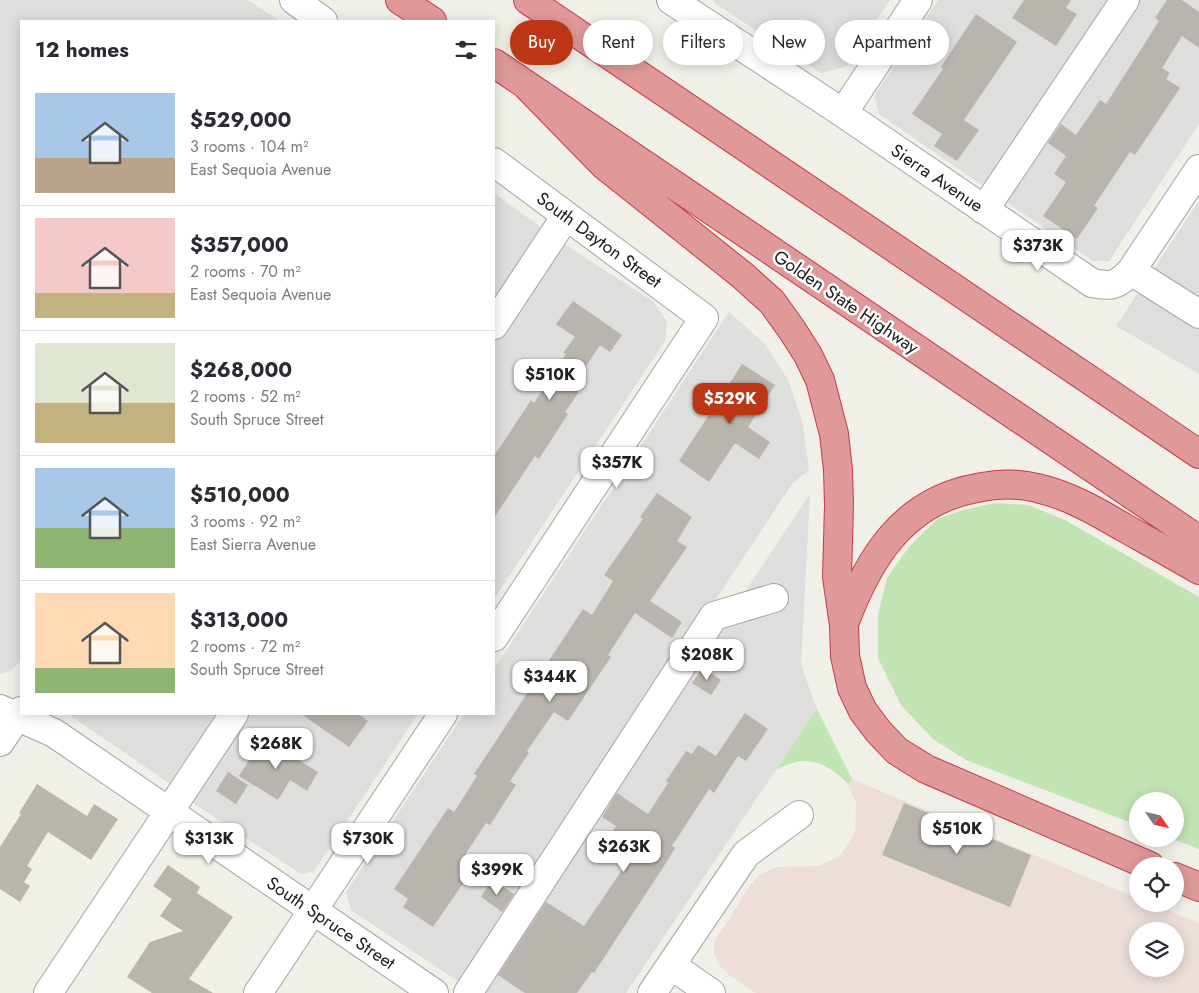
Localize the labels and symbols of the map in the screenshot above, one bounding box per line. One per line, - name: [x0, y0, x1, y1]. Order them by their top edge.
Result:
- street label: Sierra Avenue: [886, 138, 988, 218]
- street label: South Dayton Street: [531, 186, 667, 295]
- pin: $373K: [1003, 230, 1073, 272]
- street label: Golden State Highway: [768, 244, 924, 360]
- pin: $510K: [515, 358, 585, 401]
- pin: $529K: [695, 382, 765, 425]
- pin: $357K: [582, 446, 652, 489]
- pin: $208K: [672, 638, 742, 681]
- pin: $344K: [515, 660, 585, 703]
- pin: $268K: [241, 728, 311, 770]
- north arrow: [1129, 792, 1184, 848]
- pin: $510K: [922, 812, 992, 855]
- pin: $313K: [174, 822, 244, 865]
- pin: $730K: [333, 822, 403, 865]
- pin: $263K: [589, 830, 659, 873]
- pin: $399K: [462, 854, 532, 896]
- street label: South Spruce Street: [261, 870, 401, 976]

